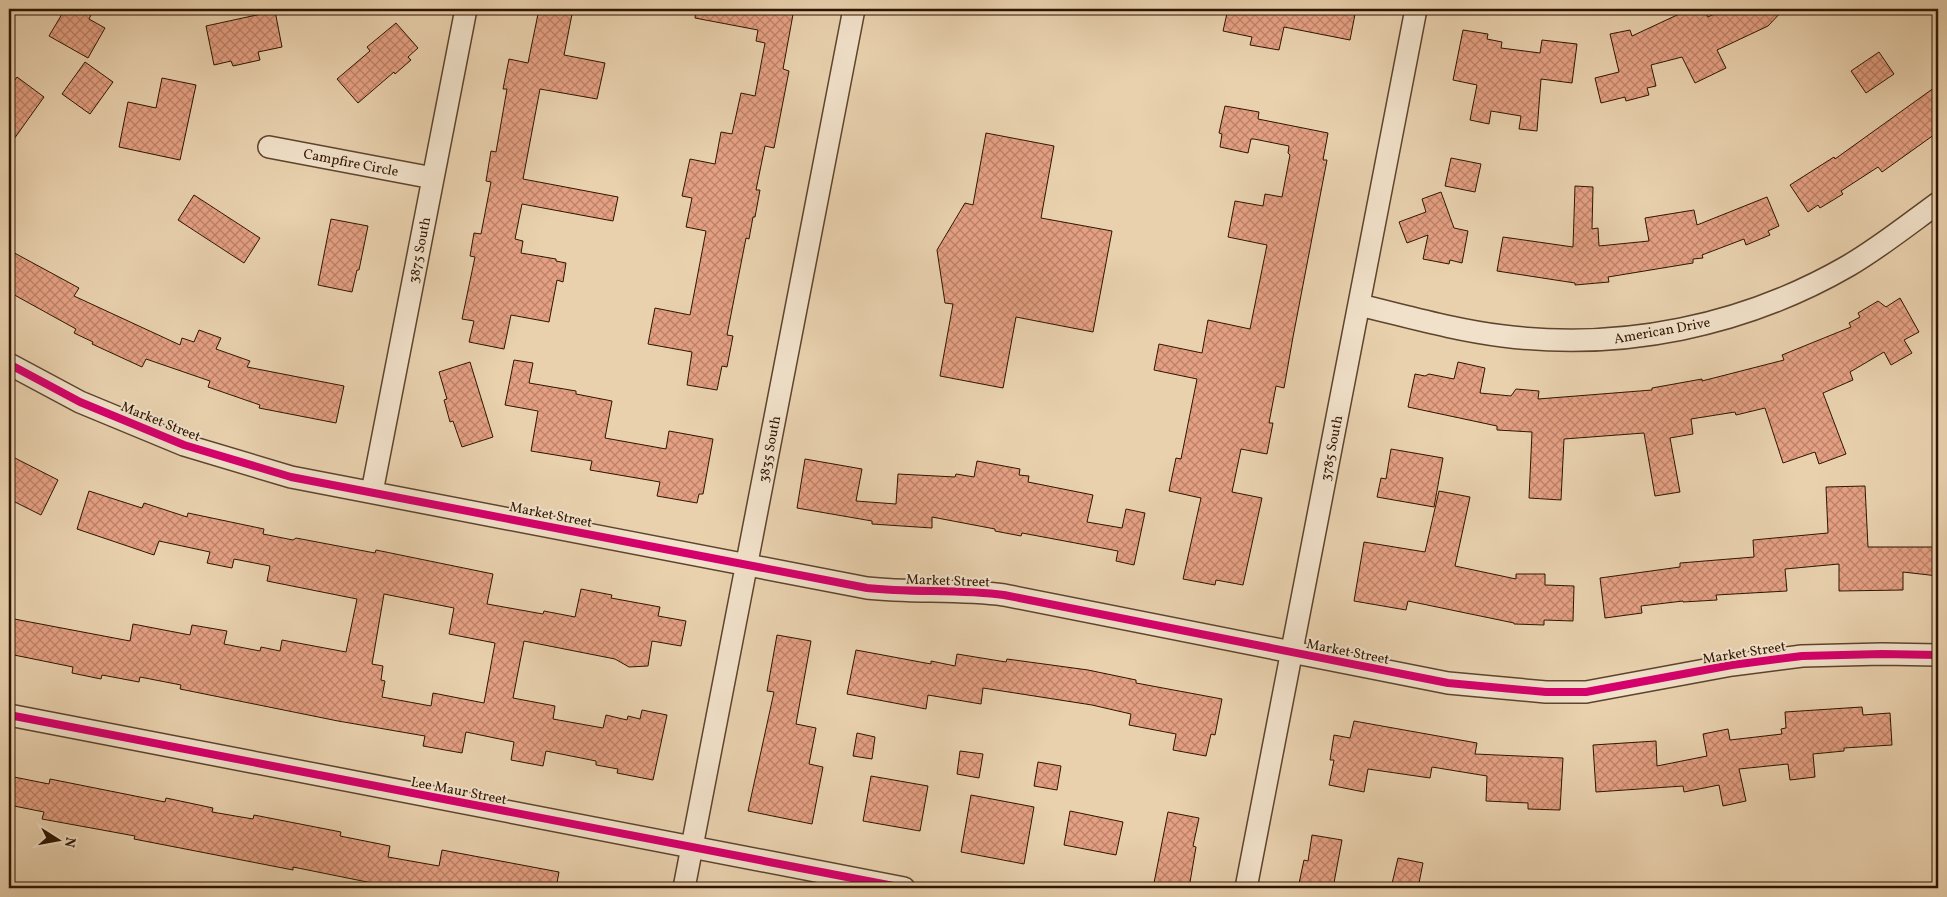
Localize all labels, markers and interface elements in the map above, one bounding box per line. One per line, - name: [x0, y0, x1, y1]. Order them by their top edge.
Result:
- street label: Campfire Circle: [302, 145, 400, 182]
- street label: 3875 South: [405, 216, 436, 285]
- street label: American Drive: [1613, 314, 1712, 349]
- street label: Market Street: [118, 398, 203, 447]
- street label: 3835 South: [755, 414, 786, 484]
- street label: 3785 South: [1317, 414, 1348, 483]
- street label: Market Street: [508, 498, 594, 533]
- street label: Market Street: [905, 571, 991, 592]
- street label: Market Street: [1305, 635, 1391, 670]
- street label: Market Street: [1701, 637, 1787, 669]
- street label: Lee Maur Street: [409, 773, 508, 810]
- north arrow: [32, 814, 82, 864]
- text: N: [59, 835, 80, 849]

